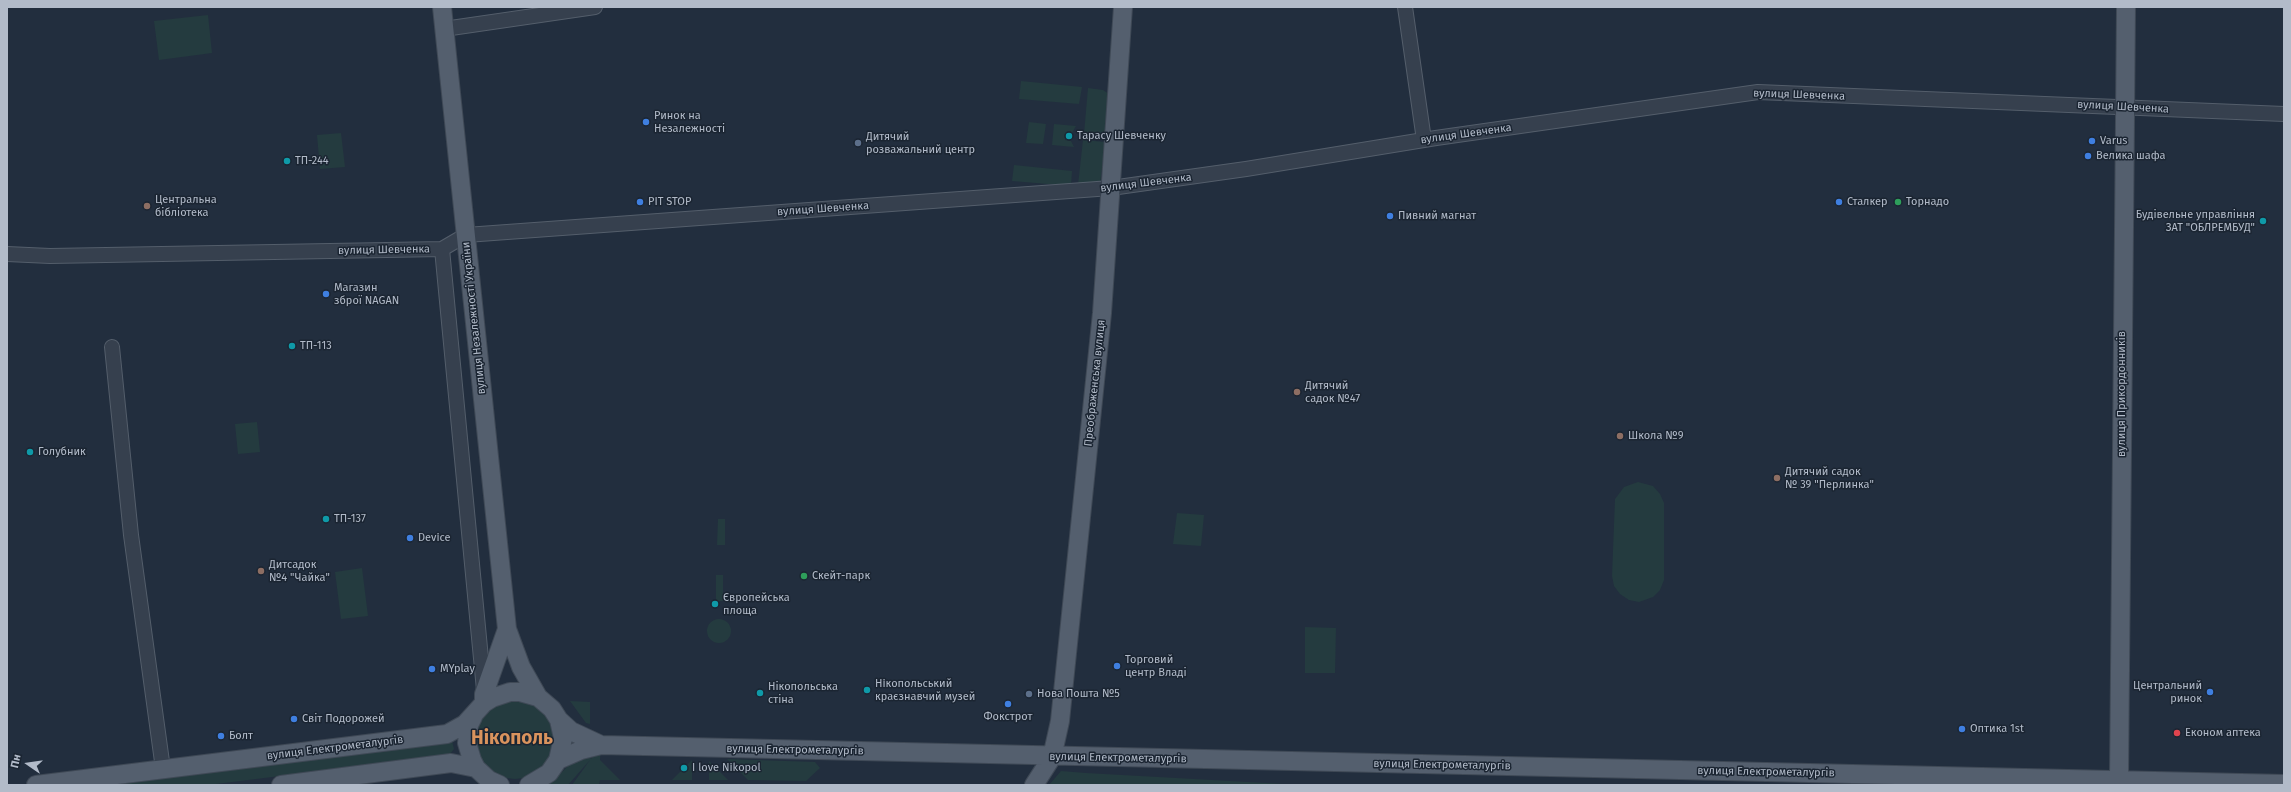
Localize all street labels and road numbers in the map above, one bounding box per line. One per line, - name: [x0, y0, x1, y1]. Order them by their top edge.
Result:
- street label: вулиця Шевченка: [1753, 87, 1845, 103]
- street label: вулиця Шевченка: [2077, 98, 2169, 116]
- street label: вулиця Шевченка: [1420, 121, 1512, 147]
- street label: вулиця Шевченка: [1100, 171, 1192, 195]
- street label: вулиця Шевченка: [777, 199, 869, 219]
- street label: вулиця Незалежності України: [459, 241, 489, 395]
- street label: вулиця Шевченка: [338, 243, 430, 257]
- street label: Преображенська вулиця: [1082, 319, 1108, 447]
- street label: вулиця Прикордонників: [2115, 331, 2129, 457]
- street label: вулиця Електрометалургів: [266, 733, 404, 763]
- street label: вулиця Електрометалургів: [726, 742, 864, 758]
- street label: вулиця Електрометалургів: [1049, 750, 1187, 766]
- street label: вулиця Електрометалургів: [1373, 757, 1511, 773]
- street label: вулиця Електрометалургів: [1697, 764, 1835, 780]

